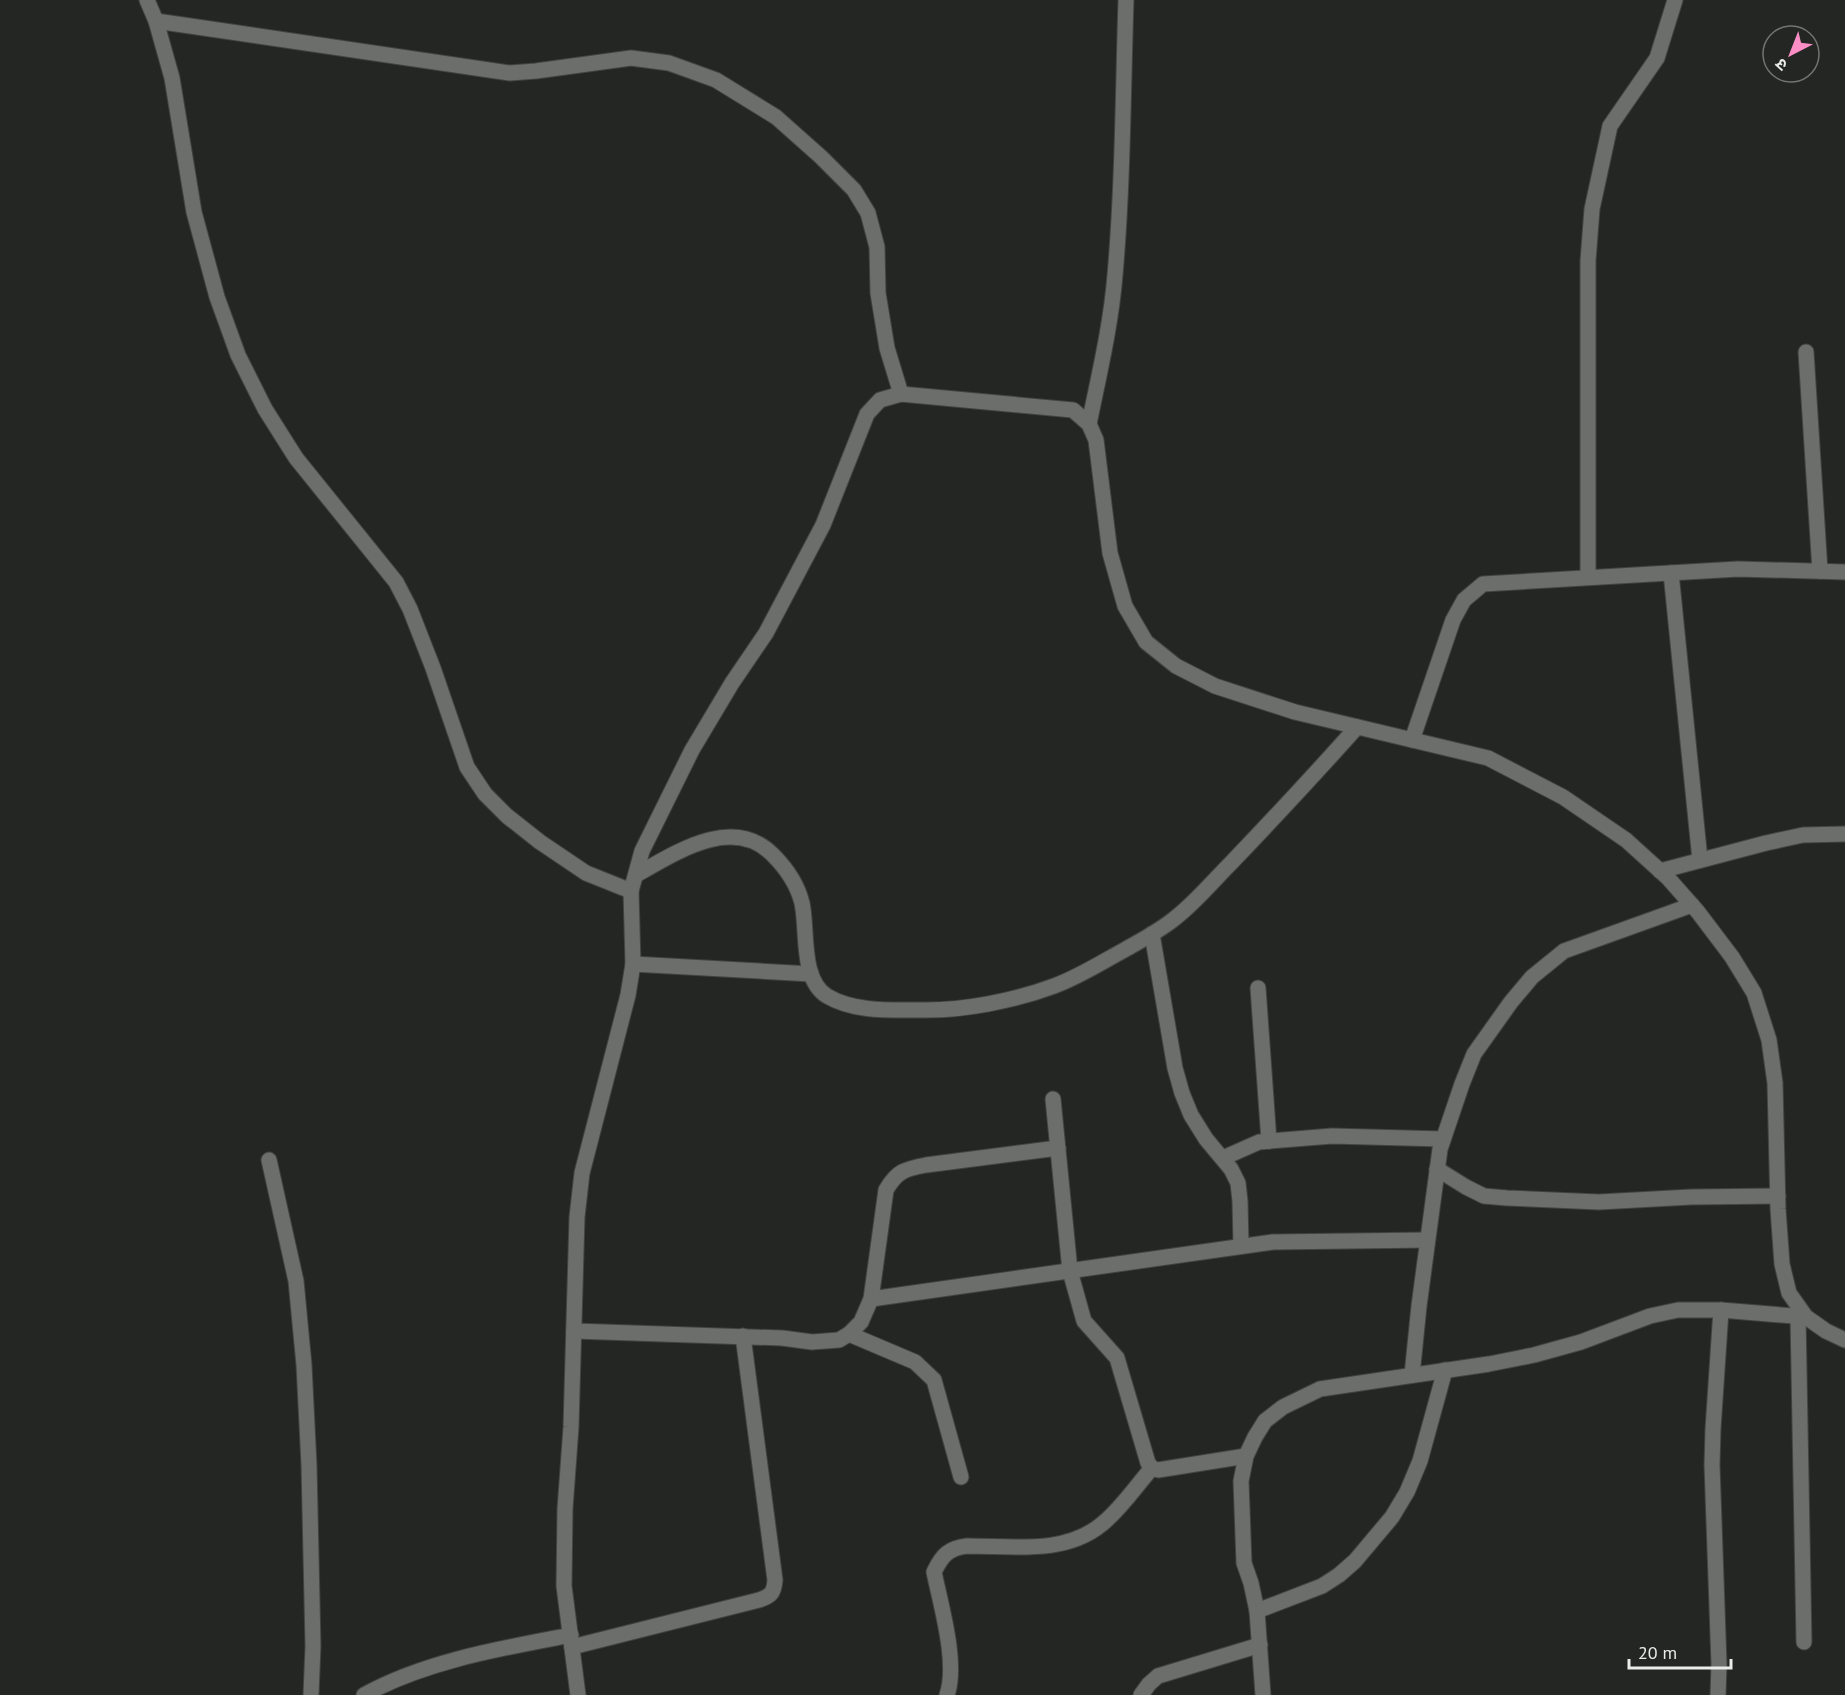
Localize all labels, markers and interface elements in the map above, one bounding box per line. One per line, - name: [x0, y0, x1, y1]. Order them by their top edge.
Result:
- north arrow: [1761, 24, 1821, 84]
- text: उ: [1770, 54, 1791, 76]
- scale bar: [1629, 1632, 1731, 1670]
- text: 20 m: [1638, 1641, 1677, 1664]

